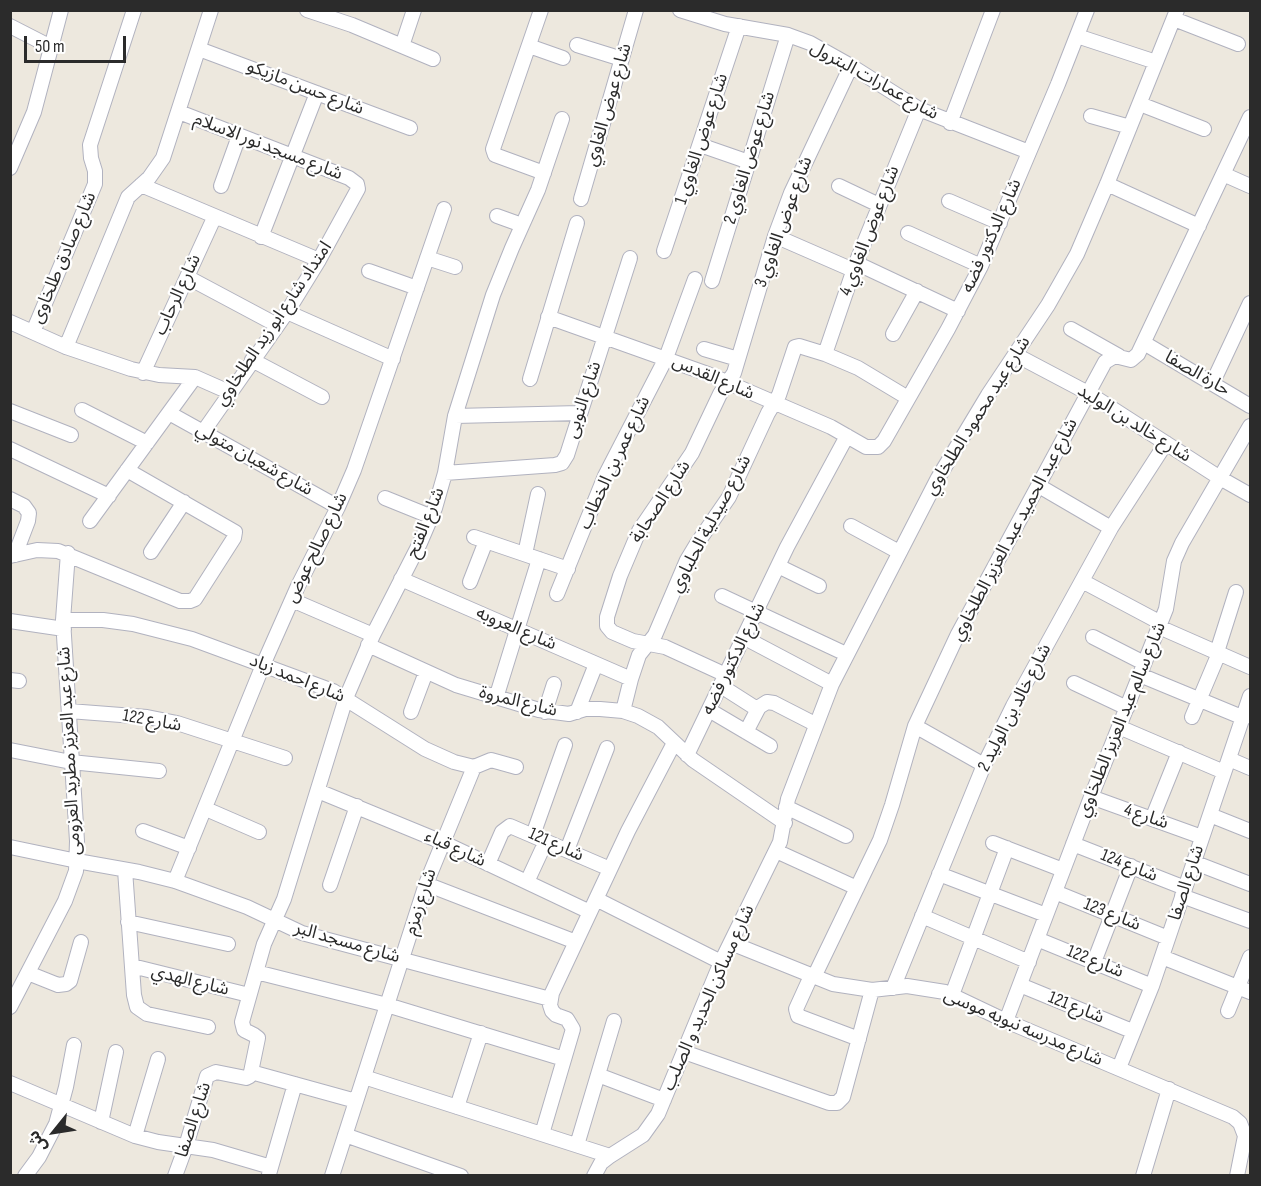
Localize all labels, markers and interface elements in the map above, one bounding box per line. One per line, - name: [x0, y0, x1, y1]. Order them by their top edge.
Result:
- scale bar: [27, 24, 129, 62]
- text: 50 m: [35, 36, 65, 57]
- street label: شارع عمارات البترول: [806, 37, 942, 125]
- street label: شارع عوض الغاوي: [581, 41, 637, 169]
- street label: شارع حسن مازيكو: [243, 56, 367, 120]
- street label: شارع عوض الغاوي 1: [671, 71, 733, 207]
- street label: شارع عوض الغاوي 2: [720, 89, 780, 227]
- street label: شارع مسجد نور الاسلام: [190, 109, 346, 185]
- street label: شارع عوض الغاوي 3: [750, 154, 818, 290]
- street label: شارع عوض الغاوي 4: [835, 163, 905, 299]
- street label: شارع الدكتور فضه: [957, 176, 1027, 296]
- street label: شارع صادق طلخاوى: [27, 189, 101, 327]
- street label: امتداد شارع ابو زيد الطلخاوي: [211, 238, 337, 410]
- street label: شارع الرحاب: [150, 251, 206, 339]
- street label: شارع عيد محمود الطلخاوي: [920, 333, 1036, 499]
- street label: حارة الصفا: [1160, 347, 1234, 401]
- street label: شارع القدس: [669, 351, 757, 405]
- street label: شارع النوبى: [561, 359, 607, 441]
- street label: شارع خالد بن الوليد: [1073, 380, 1195, 468]
- street label: شارع عمر بن الخطاب: [575, 393, 655, 533]
- street label: شارع عبد الحميد عبد العزيز الطلخاوي: [947, 415, 1083, 645]
- street label: شارع شعبان متولي: [192, 419, 316, 501]
- street label: شارع صيدلية الحلباوي: [666, 452, 756, 596]
- street label: شارع الصحابة: [626, 457, 696, 547]
- street label: شارع الفتح: [402, 485, 450, 561]
- street label: شارع صالح عوض: [281, 489, 353, 607]
- street label: شارع الدكتور فضه: [697, 599, 771, 719]
- street label: شارع العروبه: [473, 602, 559, 656]
- street label: شارع سالم عبد العزيز الطلخاوي: [1073, 619, 1171, 821]
- street label: شارع خالد بن الوليد 2: [973, 641, 1057, 775]
- street label: شارع عبد العزيز مطريد العزومى: [54, 646, 86, 856]
- street label: شارع احمد زياد: [246, 650, 348, 708]
- street label: شارع المروة: [477, 682, 559, 722]
- street label: شارع 122: [121, 705, 183, 737]
- street label: شارع 4: [1121, 799, 1171, 835]
- street label: شارع 121: [525, 823, 587, 867]
- street label: شارع قباء: [421, 826, 489, 872]
- street label: شارع الصفا: [1165, 843, 1209, 923]
- street label: شارع 124: [1097, 845, 1161, 887]
- street label: شارع زمزم: [400, 866, 442, 938]
- street label: شارع 123: [1080, 894, 1144, 936]
- street label: شارع مساكن الحديد و الصلب: [658, 902, 760, 1094]
- street label: شارع مسجد البر: [292, 918, 402, 968]
- street label: شارع 122: [1063, 941, 1127, 983]
- street label: شارع الهدي: [149, 961, 231, 1001]
- street label: شارع مدرسه نبويه موسى: [940, 985, 1106, 1071]
- street label: شارع 121: [1045, 987, 1107, 1029]
- street label: شارع الصفا: [172, 1080, 216, 1160]
- north arrow: [24, 1102, 84, 1162]
- text: ش: [24, 1127, 52, 1155]

